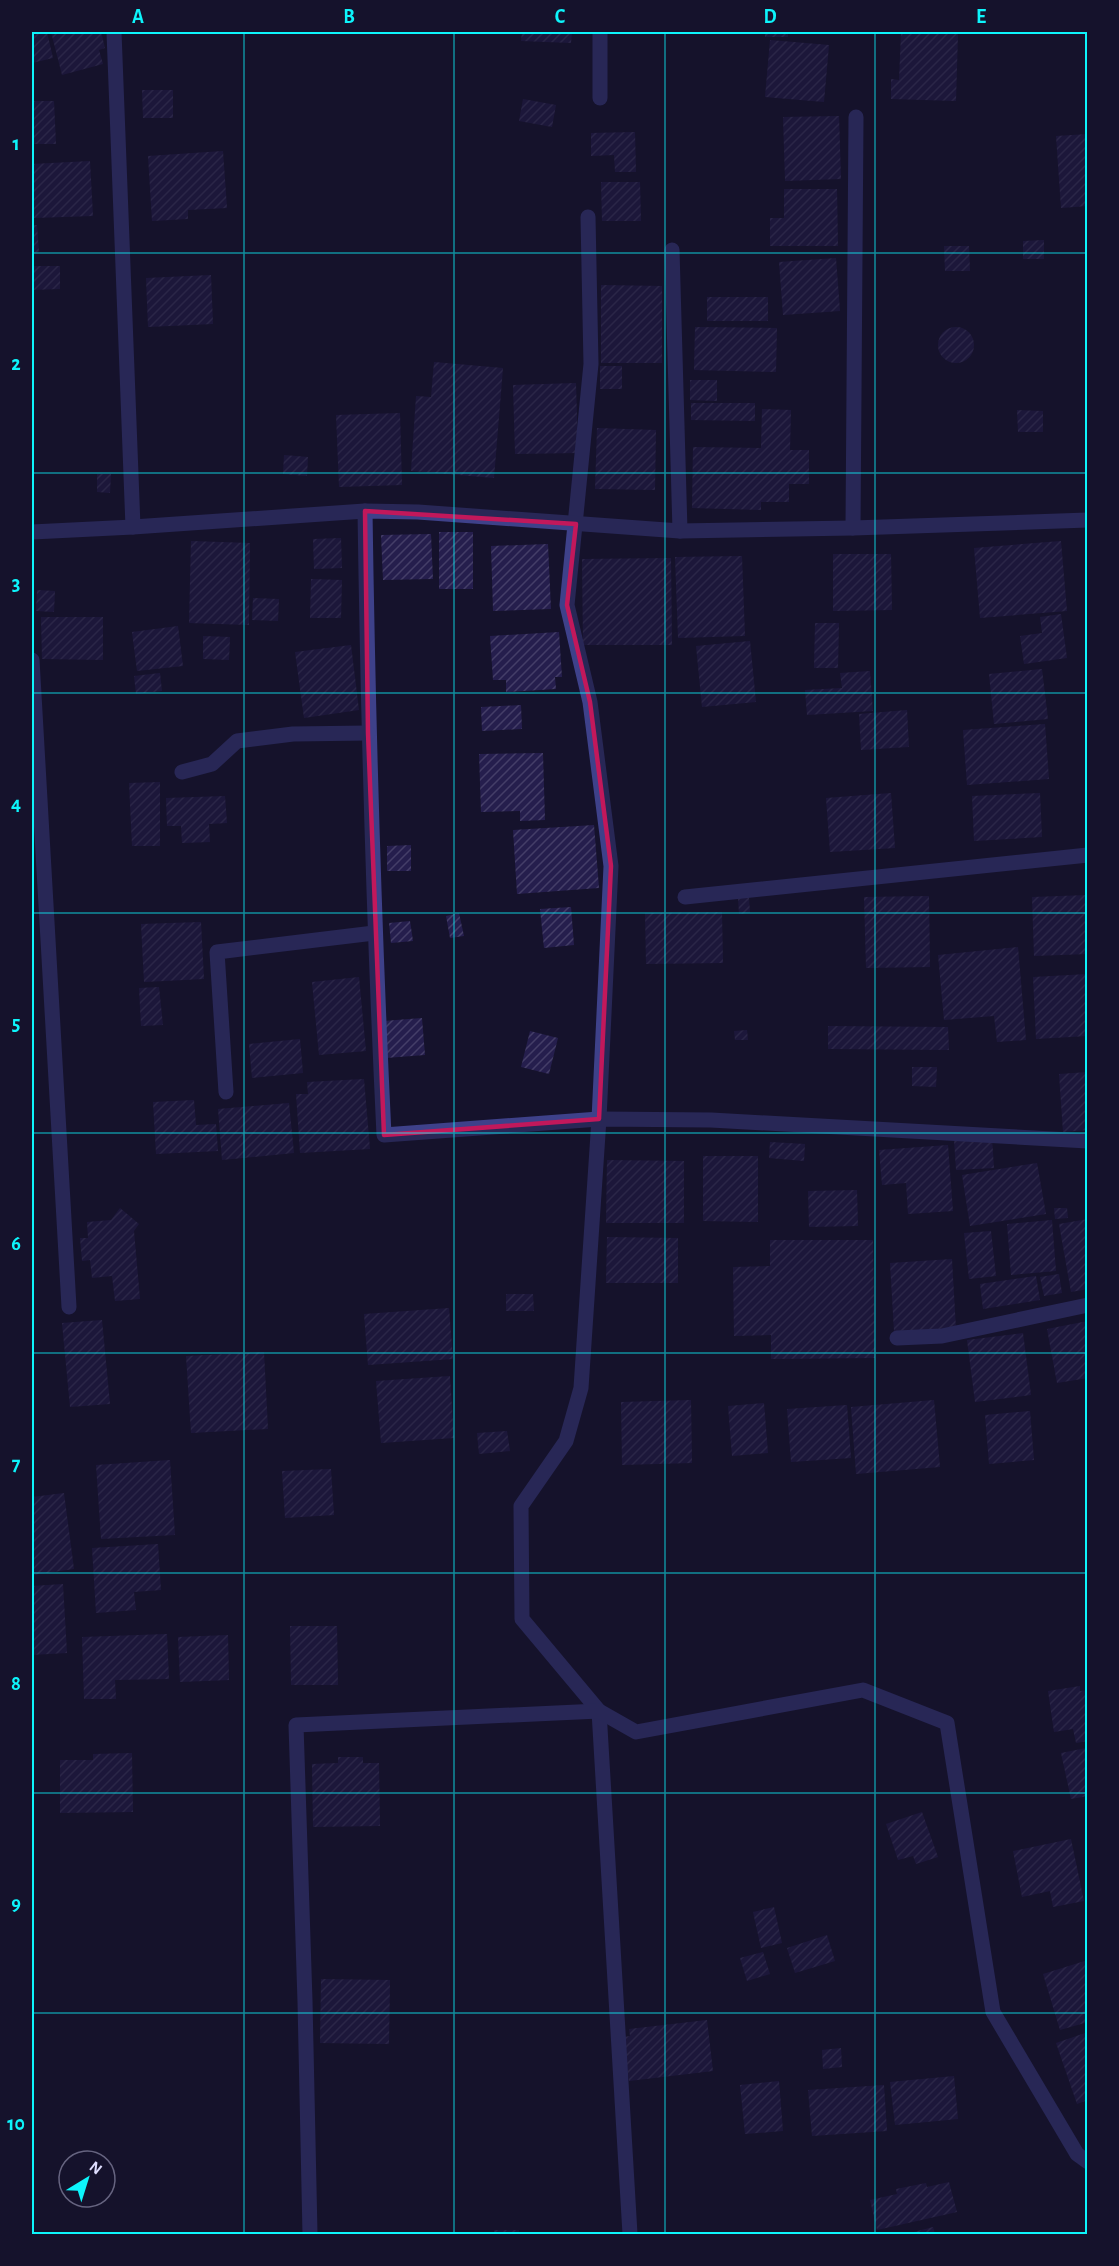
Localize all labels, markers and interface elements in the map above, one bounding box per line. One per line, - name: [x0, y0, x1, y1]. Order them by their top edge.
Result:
- text: A: [132, 7, 144, 27]
- text: B: [343, 7, 355, 27]
- text: C: [555, 7, 566, 27]
- text: D: [763, 7, 777, 27]
- text: E: [976, 7, 986, 27]
- text: 1: [12, 134, 20, 154]
- text: 2: [11, 354, 21, 374]
- text: 3: [12, 574, 20, 594]
- text: 4: [11, 794, 21, 814]
- text: 5: [12, 1014, 20, 1034]
- text: 6: [11, 1234, 21, 1254]
- text: 7: [12, 1454, 21, 1474]
- text: 8: [11, 1674, 21, 1694]
- text: 9: [11, 1894, 21, 1914]
- text: 10: [7, 2114, 25, 2134]
- north arrow: [57, 2149, 117, 2209]
- text: N: [86, 2158, 105, 2178]

